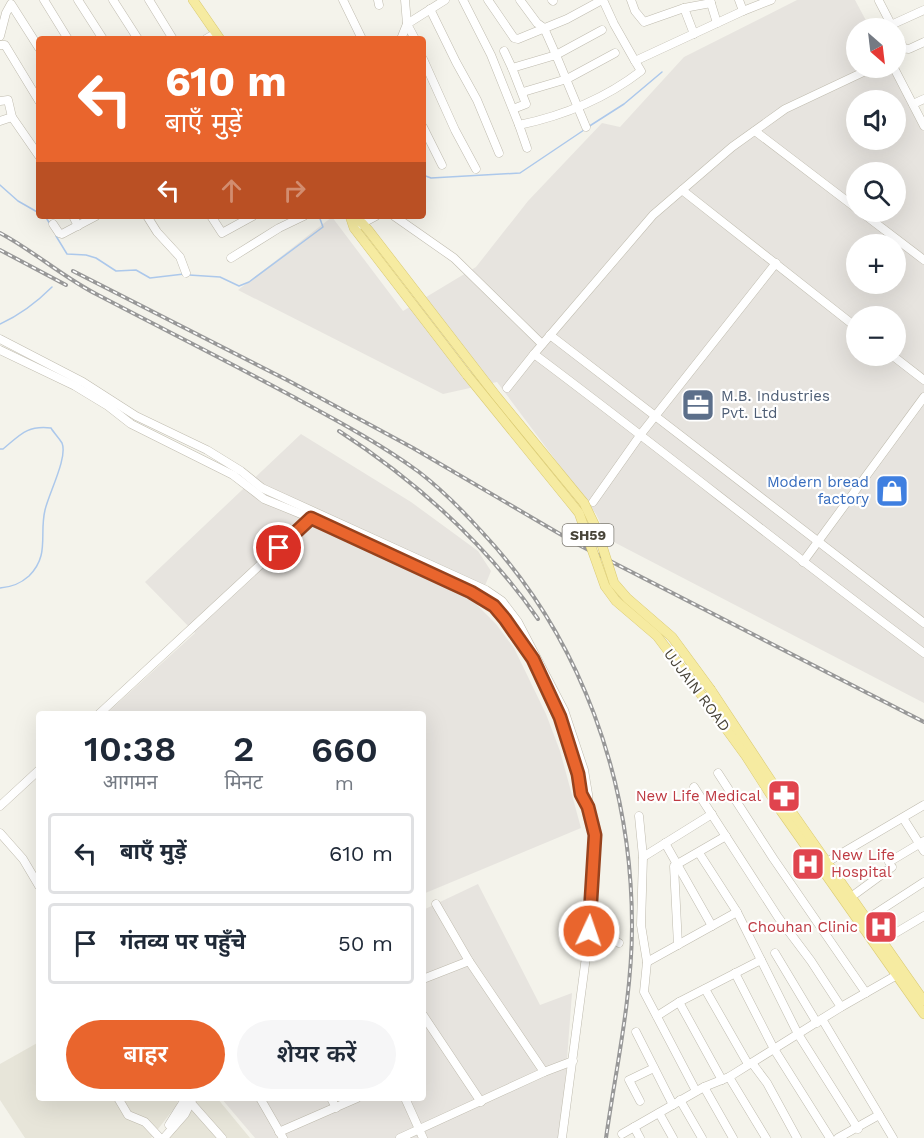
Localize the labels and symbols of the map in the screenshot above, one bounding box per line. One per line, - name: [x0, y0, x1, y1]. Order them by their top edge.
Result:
- north arrow: [846, 18, 906, 78]
- office icon: M.B. Industries Pvt. Ltd: [680, 387, 716, 423]
- place label: M.B. Industries Pvt. Ltd: [721, 387, 830, 422]
- place label: Modern bread factory: [767, 473, 869, 508]
- shop icon: Modern bread factory: [874, 473, 910, 509]
- pin: [253, 522, 304, 573]
- road number: SH59: [562, 524, 614, 546]
- street label: UJJAIN ROAD: [660, 645, 734, 735]
- pharmacy icon: New Life Medical: [766, 778, 802, 814]
- place label: New Life Medical: [636, 787, 761, 805]
- hospital icon: New Life Hospital: [790, 846, 826, 882]
- place label: New Life Hospital: [831, 846, 895, 881]
- position arrow: [557, 899, 621, 963]
- hospital icon: Chouhan Clinic: [863, 909, 899, 945]
- place label: Chouhan Clinic: [747, 918, 858, 936]

